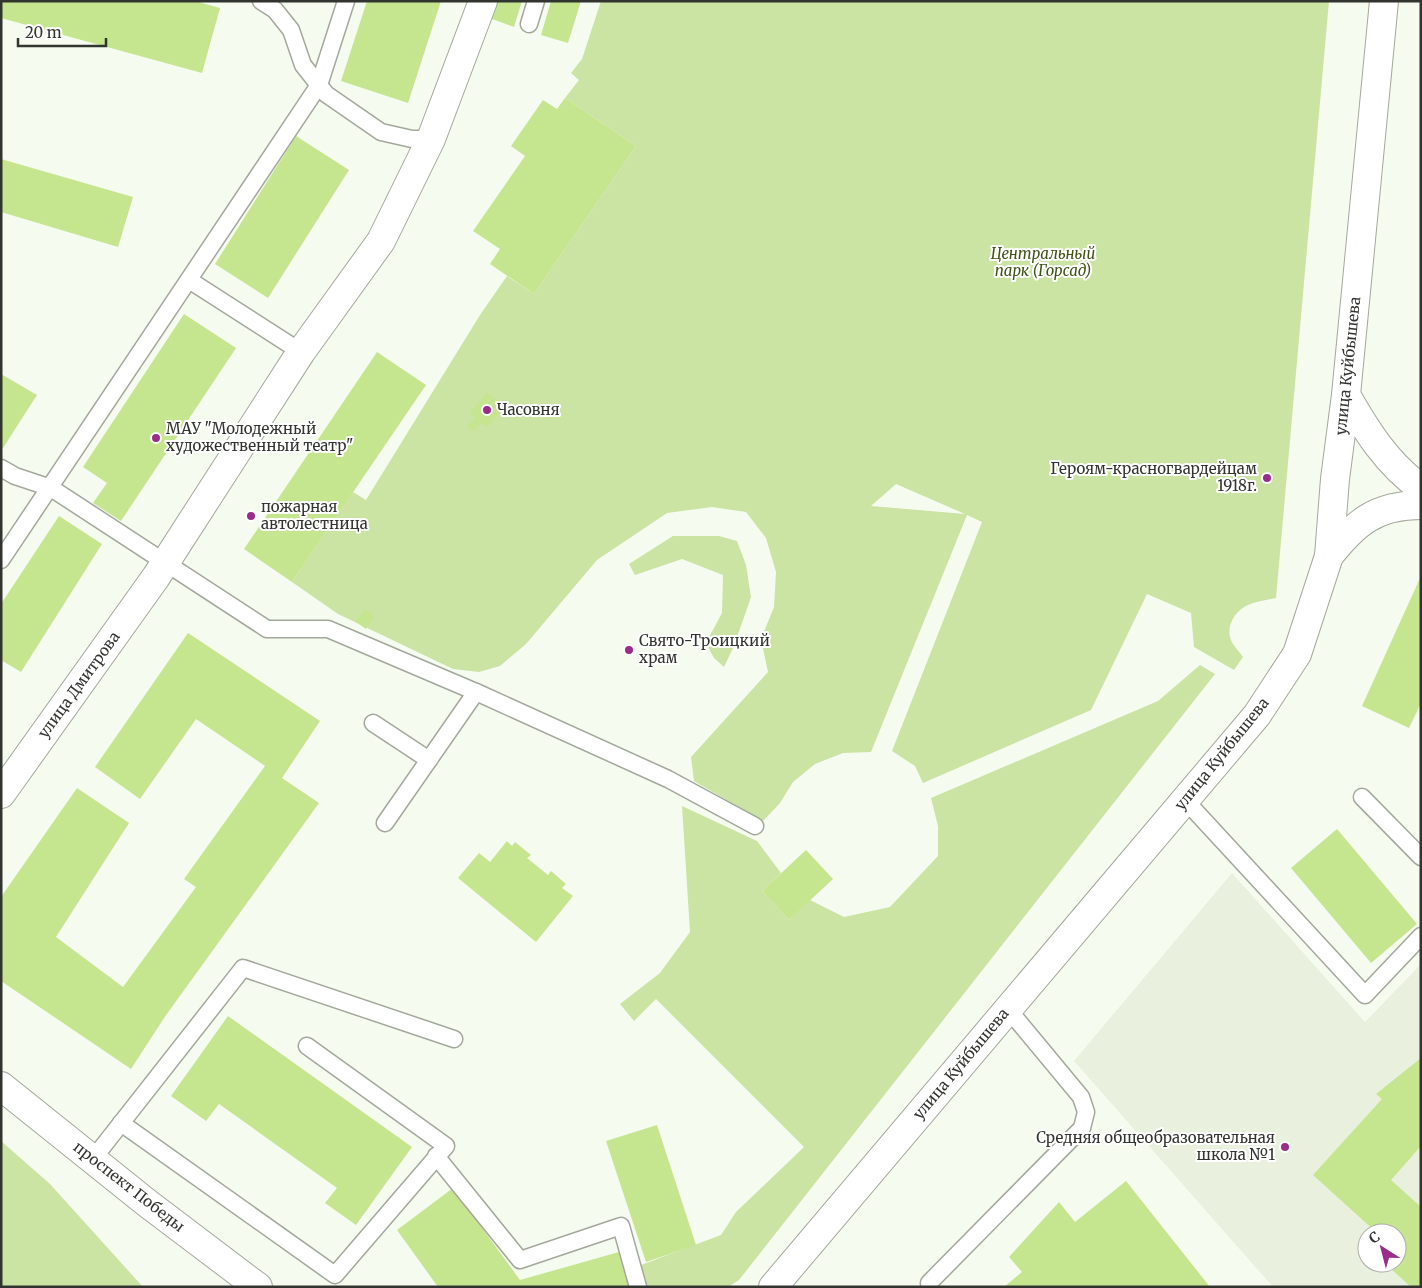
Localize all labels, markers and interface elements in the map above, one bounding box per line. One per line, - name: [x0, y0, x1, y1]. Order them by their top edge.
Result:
- scale bar: [18, 15, 105, 47]
- text: 20 m: [25, 23, 62, 42]
- park label: Центральный парк (Горсад): [991, 244, 1095, 280]
- street label: улица Куйбышева: [1331, 296, 1364, 436]
- place label: Часовня: [497, 400, 560, 419]
- marker: Часовня: [481, 404, 493, 416]
- place label: МАУ "Молодежный художественный театр": [166, 419, 353, 455]
- marker: МАУ "Молодежный художественный театр": [150, 432, 162, 444]
- place label: Героям-красногвардейцам 1918г.: [1050, 459, 1257, 495]
- marker: Героям-красногвардейцам 1918г.: [1261, 472, 1273, 484]
- place label: пожарная автолестница: [261, 497, 368, 533]
- marker: пожарная автолестница: [245, 510, 257, 522]
- street label: улица Дмитрова: [34, 628, 124, 742]
- place label: Свято-Троицкий храм: [639, 631, 770, 667]
- marker: Свято-Троицкий храм: [623, 644, 635, 656]
- street label: улица Куйбышева: [1170, 694, 1273, 814]
- street label: улица Куйбышева: [909, 1004, 1013, 1123]
- place label: Средняя общеобразовательная школа №1: [1036, 1128, 1275, 1164]
- street label: проспект Победы: [70, 1137, 189, 1236]
- marker: Средняя общеобразовательная школа №1: [1279, 1141, 1291, 1153]
- north arrow: [1357, 1223, 1407, 1273]
- text: С: [1365, 1227, 1383, 1247]

